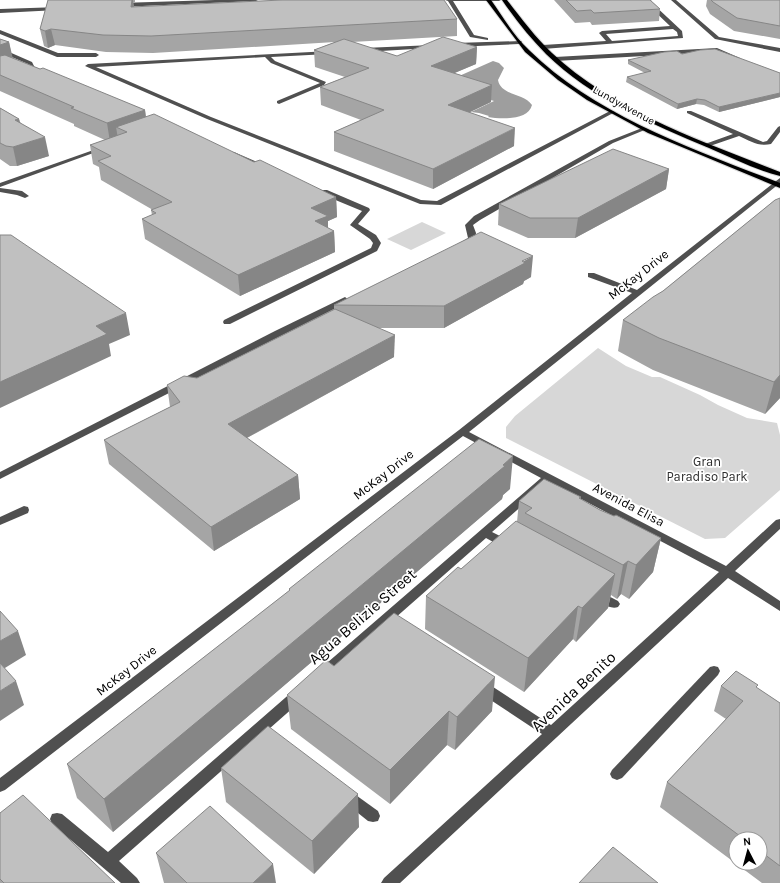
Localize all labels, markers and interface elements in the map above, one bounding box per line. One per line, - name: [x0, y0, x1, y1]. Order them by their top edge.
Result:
- street label: Lundy Avenue: [590, 83, 657, 128]
- street label: McKay Drive: [605, 246, 672, 303]
- street label: McKay Drive: [350, 446, 417, 503]
- park label: Gran Paradiso Park: [666, 454, 748, 484]
- street label: Avenida Elisa: [590, 479, 667, 530]
- street label: Agua Belizie Street: [305, 565, 420, 668]
- street label: McKay Drive: [93, 642, 160, 699]
- street label: Avenida Benito: [527, 647, 620, 735]
- north arrow: [728, 831, 768, 871]
- text: N: [742, 835, 752, 848]

